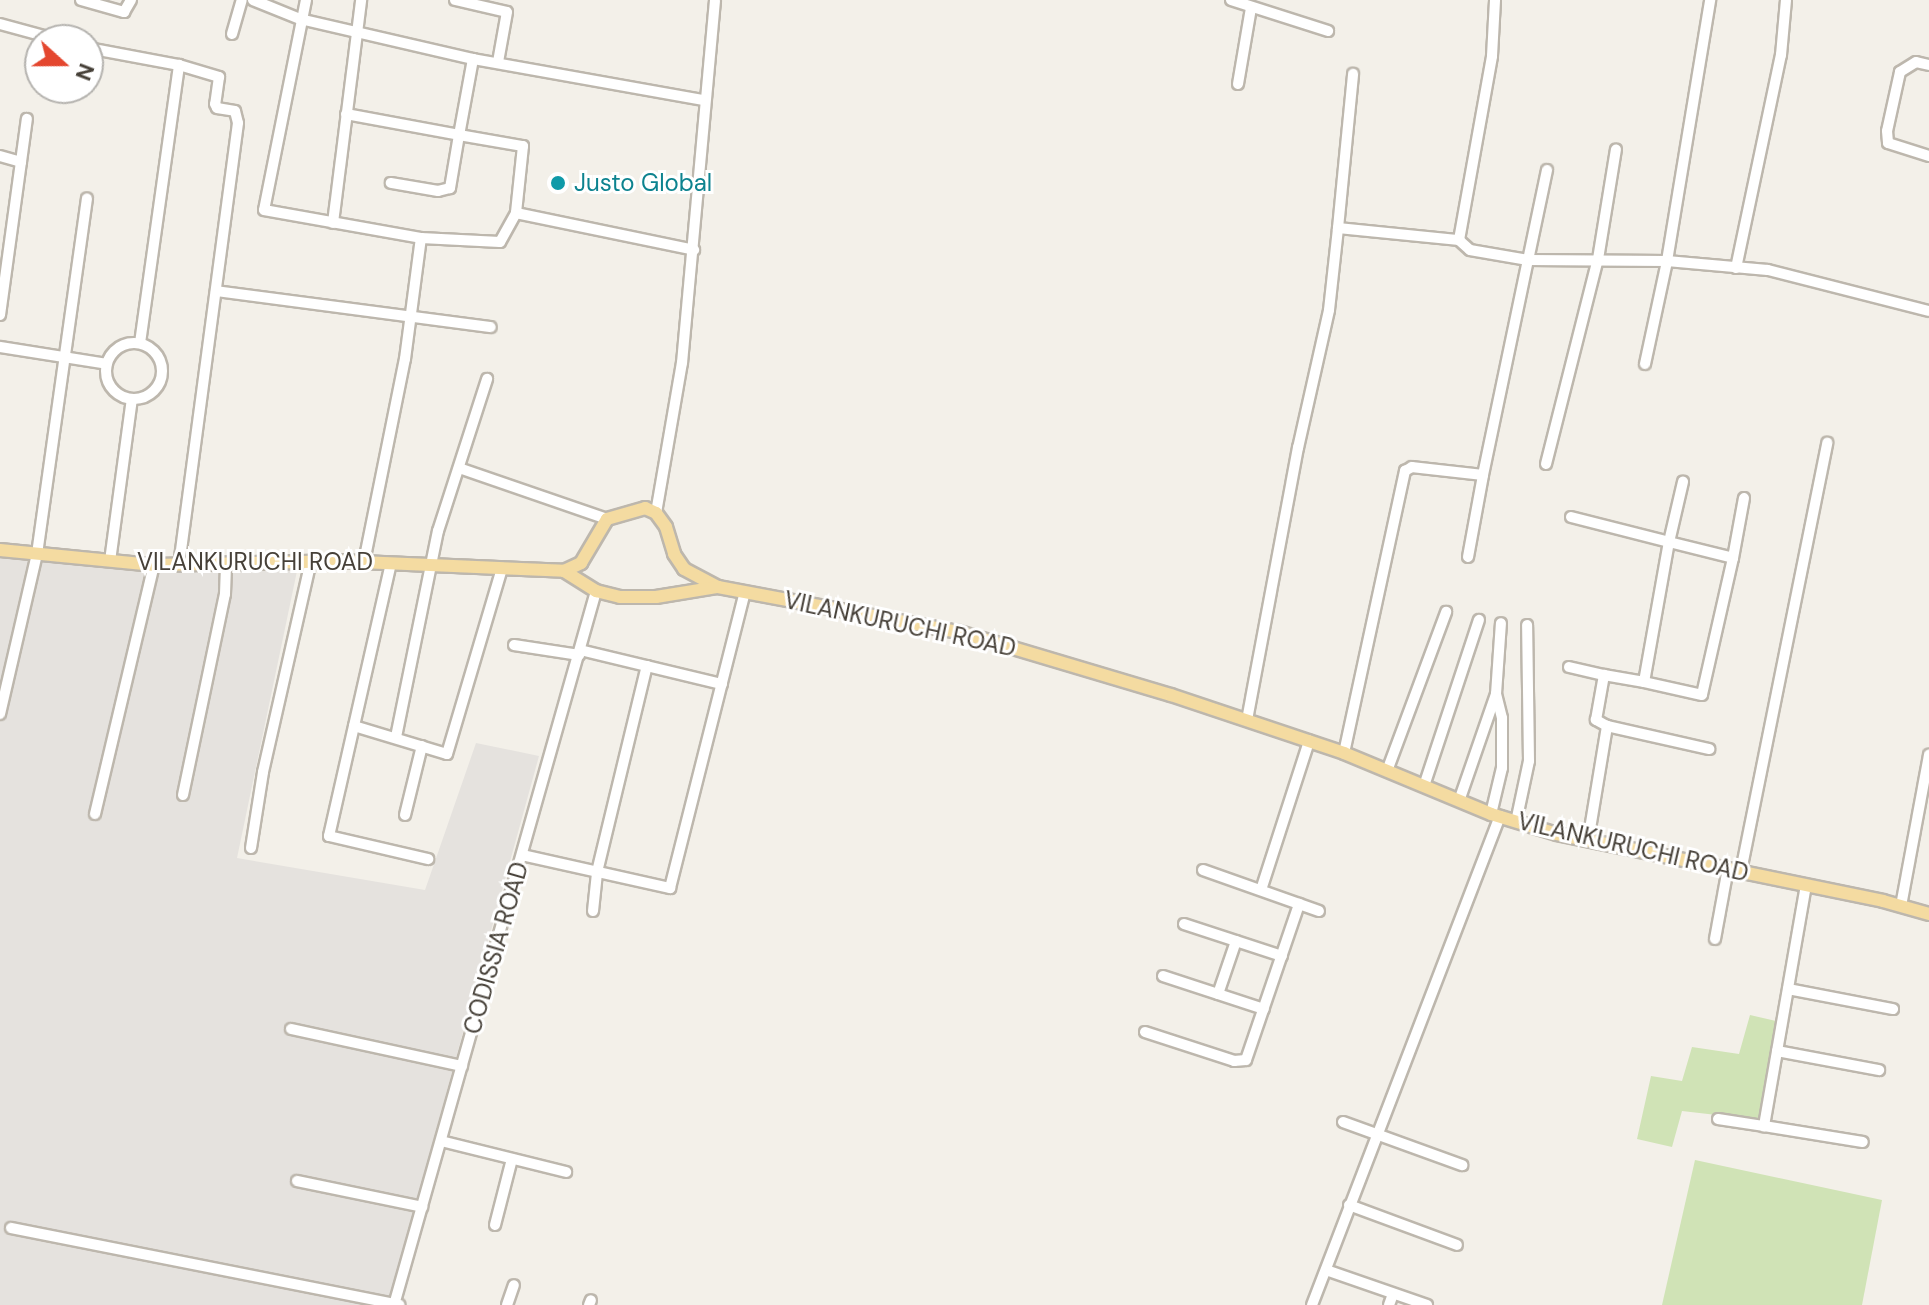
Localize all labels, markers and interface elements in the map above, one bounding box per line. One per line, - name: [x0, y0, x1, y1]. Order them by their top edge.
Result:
- north arrow: [24, 24, 104, 104]
- text: N: [69, 59, 101, 85]
- place label: Justo Global: [574, 169, 712, 197]
- marker: Justo Global: [549, 174, 567, 192]
- street label: VILANKURUCHI ROAD: [137, 548, 373, 576]
- street label: VILANKURUCHI ROAD: [781, 585, 1019, 663]
- street label: VILANKURUCHI ROAD: [1515, 806, 1751, 888]
- street label: CODISSIA ROAD: [458, 859, 534, 1037]

